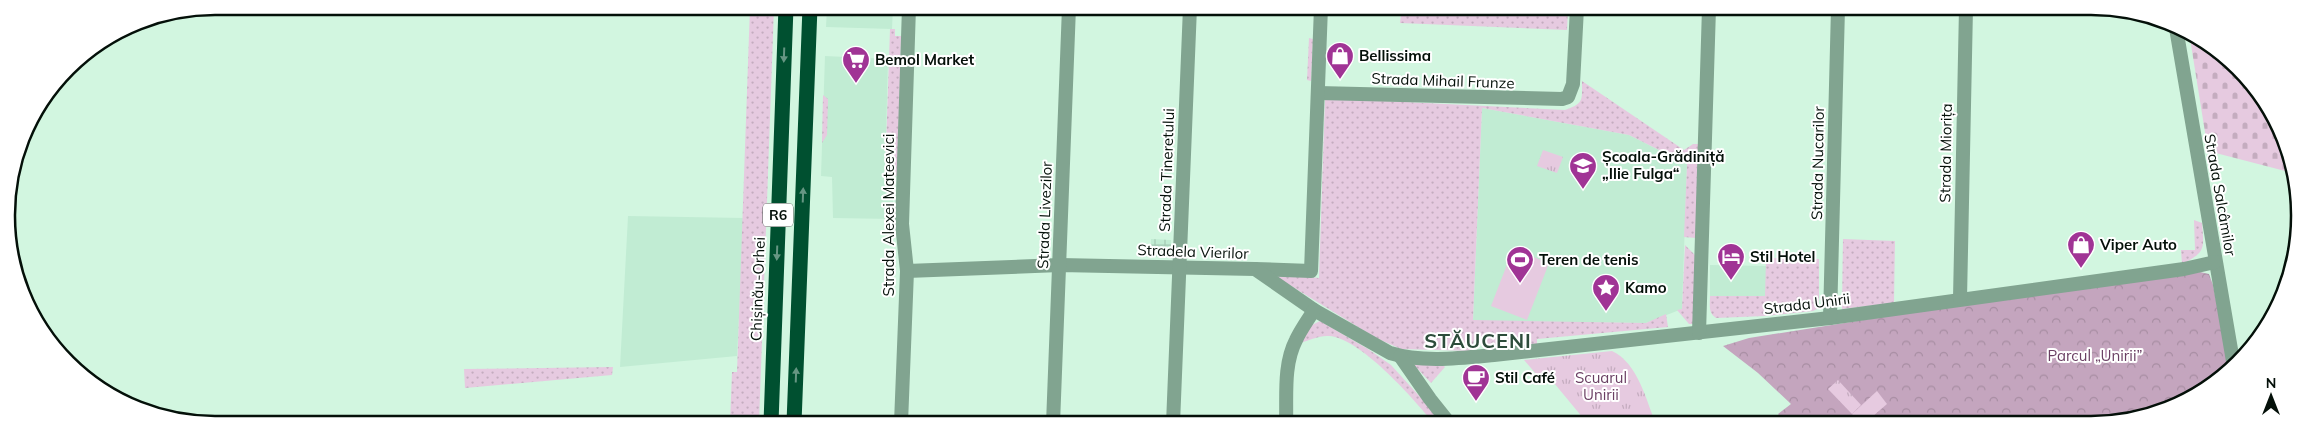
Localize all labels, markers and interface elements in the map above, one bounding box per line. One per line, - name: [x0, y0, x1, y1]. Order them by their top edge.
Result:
- shop icon: Bellissima: [1325, 41, 1355, 80]
- supermarket icon: Bemol Market: [841, 45, 871, 84]
- place label: Bellissima: [1359, 46, 1431, 65]
- one-way arrow: [780, 48, 788, 64]
- place label: Bemol Market: [875, 50, 975, 69]
- street label: Strada Mihail Frunze: [1371, 69, 1515, 92]
- street label: Strada Miorița: [1935, 103, 1956, 203]
- street label: Strada Nucarilor: [1807, 105, 1828, 220]
- street label: Strada Tineretului: [1155, 108, 1178, 232]
- street label: Strada Salcâmilor: [2200, 132, 2241, 258]
- street label: Strada Alexei Mateevici: [879, 134, 898, 296]
- place label: Școala-Grădiniță „Ilie Fulga“: [1602, 147, 1725, 183]
- school or university icon: Școala-Grădiniță „Ilie Fulga“: [1568, 151, 1598, 190]
- street label: Strada Livezilor: [1033, 160, 1056, 269]
- one-way arrow: [799, 187, 807, 203]
- road number: R6: [763, 204, 793, 226]
- shop icon: Viper Auto: [2066, 230, 2096, 269]
- place label: Viper Auto: [2099, 235, 2177, 254]
- street label: Chișinău-Orhei: [746, 237, 769, 341]
- street label: Stradela Vierilor: [1137, 240, 1250, 263]
- hotel icon: Stil Hotel: [1716, 242, 1746, 281]
- one-way arrow: [773, 245, 781, 261]
- sports icon: Teren de tenis: [1505, 245, 1535, 284]
- place label: Stil Hotel: [1750, 247, 1815, 266]
- place label: Teren de tenis: [1539, 250, 1638, 269]
- place icon: Kamo: [1591, 273, 1621, 312]
- place label: Kamo: [1625, 278, 1667, 297]
- street label: Strada Unirii: [1763, 289, 1851, 318]
- district label: STĂUCENI: [1424, 328, 1532, 353]
- park label: Parcul „Unirii”: [2048, 346, 2142, 365]
- cafe icon: Stil Café: [1461, 363, 1491, 402]
- one-way arrow: [792, 366, 800, 382]
- place label: Stil Café: [1495, 368, 1555, 387]
- park label: Scuarul Unirii: [1575, 368, 1627, 404]
- north arrow: [2246, 371, 2296, 421]
- text: N: [2266, 374, 2276, 392]

